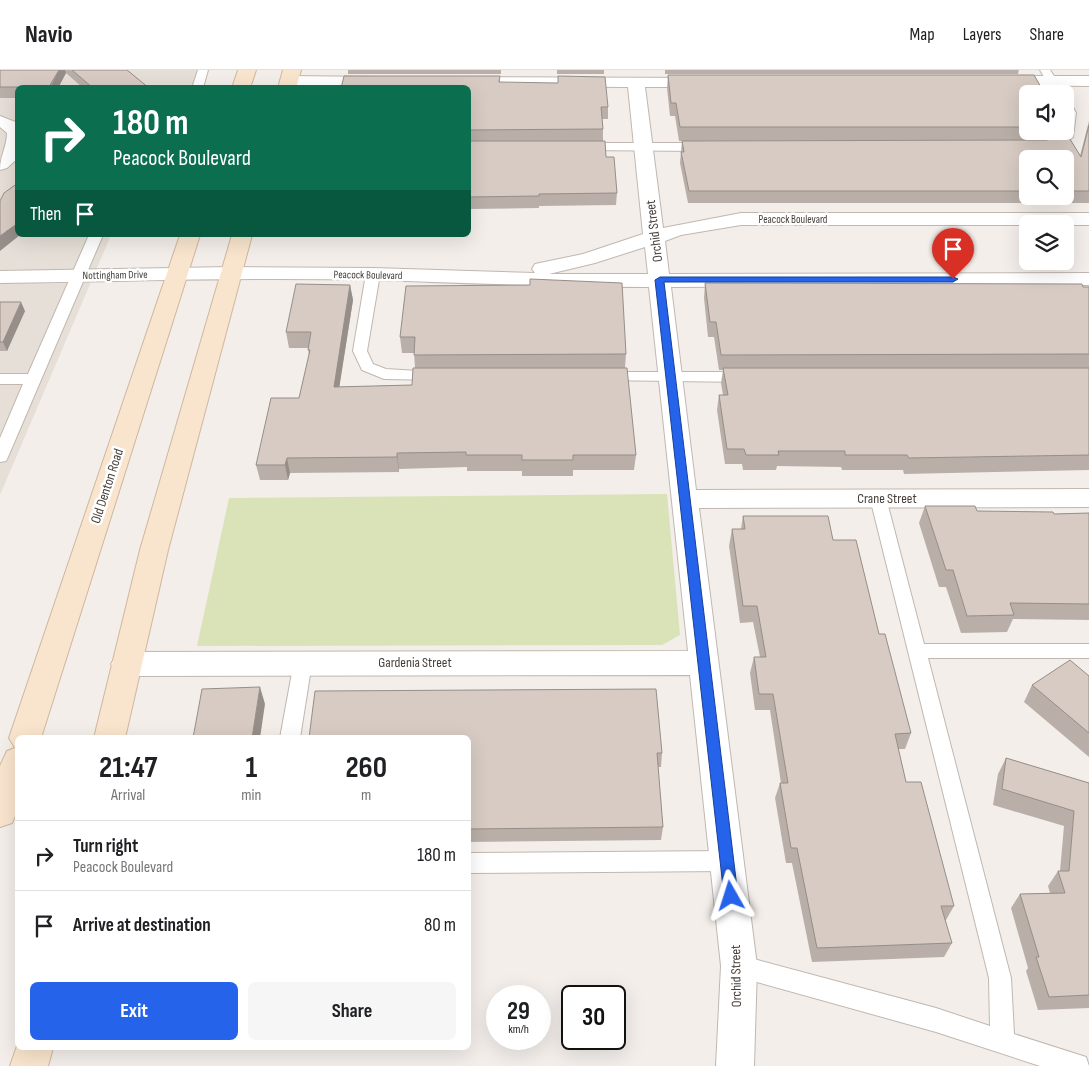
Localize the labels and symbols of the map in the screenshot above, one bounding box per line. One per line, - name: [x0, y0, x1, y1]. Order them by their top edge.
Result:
- street label: Orchid Street: [642, 199, 666, 263]
- street label: Peacock Boulevard: [759, 213, 828, 226]
- pin: [932, 228, 974, 279]
- street label: Nottingham Drive: [82, 268, 148, 282]
- street label: Peacock Boulevard: [333, 268, 403, 282]
- street label: Old Denton Road: [87, 446, 127, 526]
- street label: Crane Street: [857, 490, 917, 507]
- street label: Gardenia Street: [378, 654, 452, 671]
- position arrow: [704, 869, 756, 921]
- street label: Orchid Street: [727, 945, 745, 1007]
- speed limit sign: 30: [561, 985, 626, 1050]

